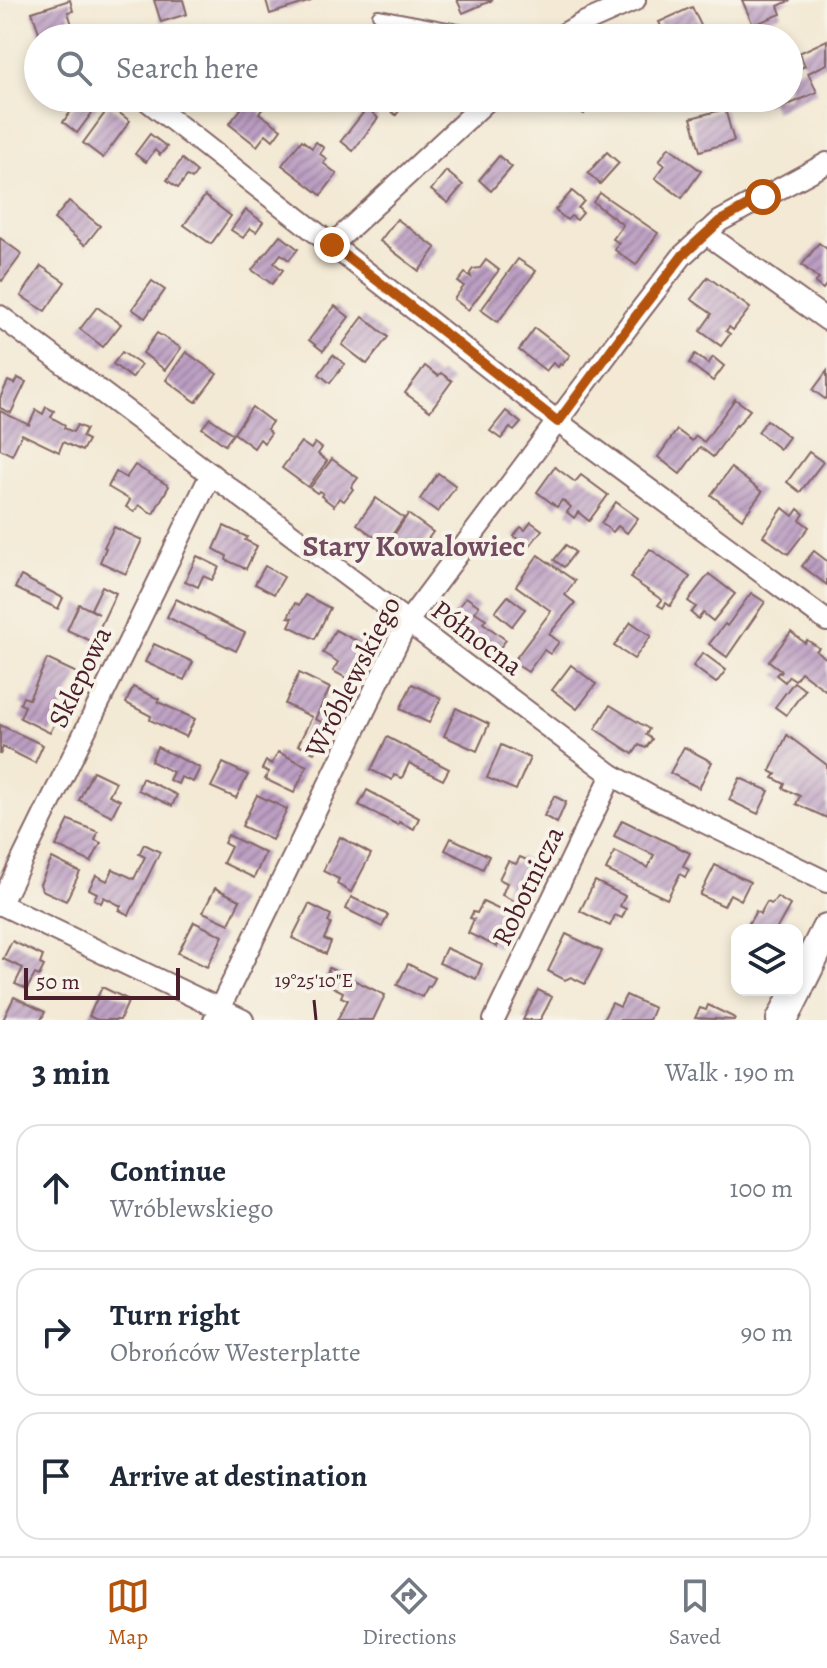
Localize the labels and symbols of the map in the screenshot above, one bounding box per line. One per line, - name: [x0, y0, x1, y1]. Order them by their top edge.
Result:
- route start: [745, 179, 781, 215]
- route end: [314, 227, 350, 263]
- district label: Stary Kowalowiec: [302, 526, 526, 566]
- street label: Wróblewskiego: [296, 590, 410, 765]
- street label: Północna: [424, 591, 530, 685]
- street label: Sklepowa: [39, 620, 121, 734]
- street label: Robotnicza: [483, 820, 573, 952]
- scale bar: [24, 964, 180, 1000]
- text: 19°25'10"E: [275, 967, 353, 994]

